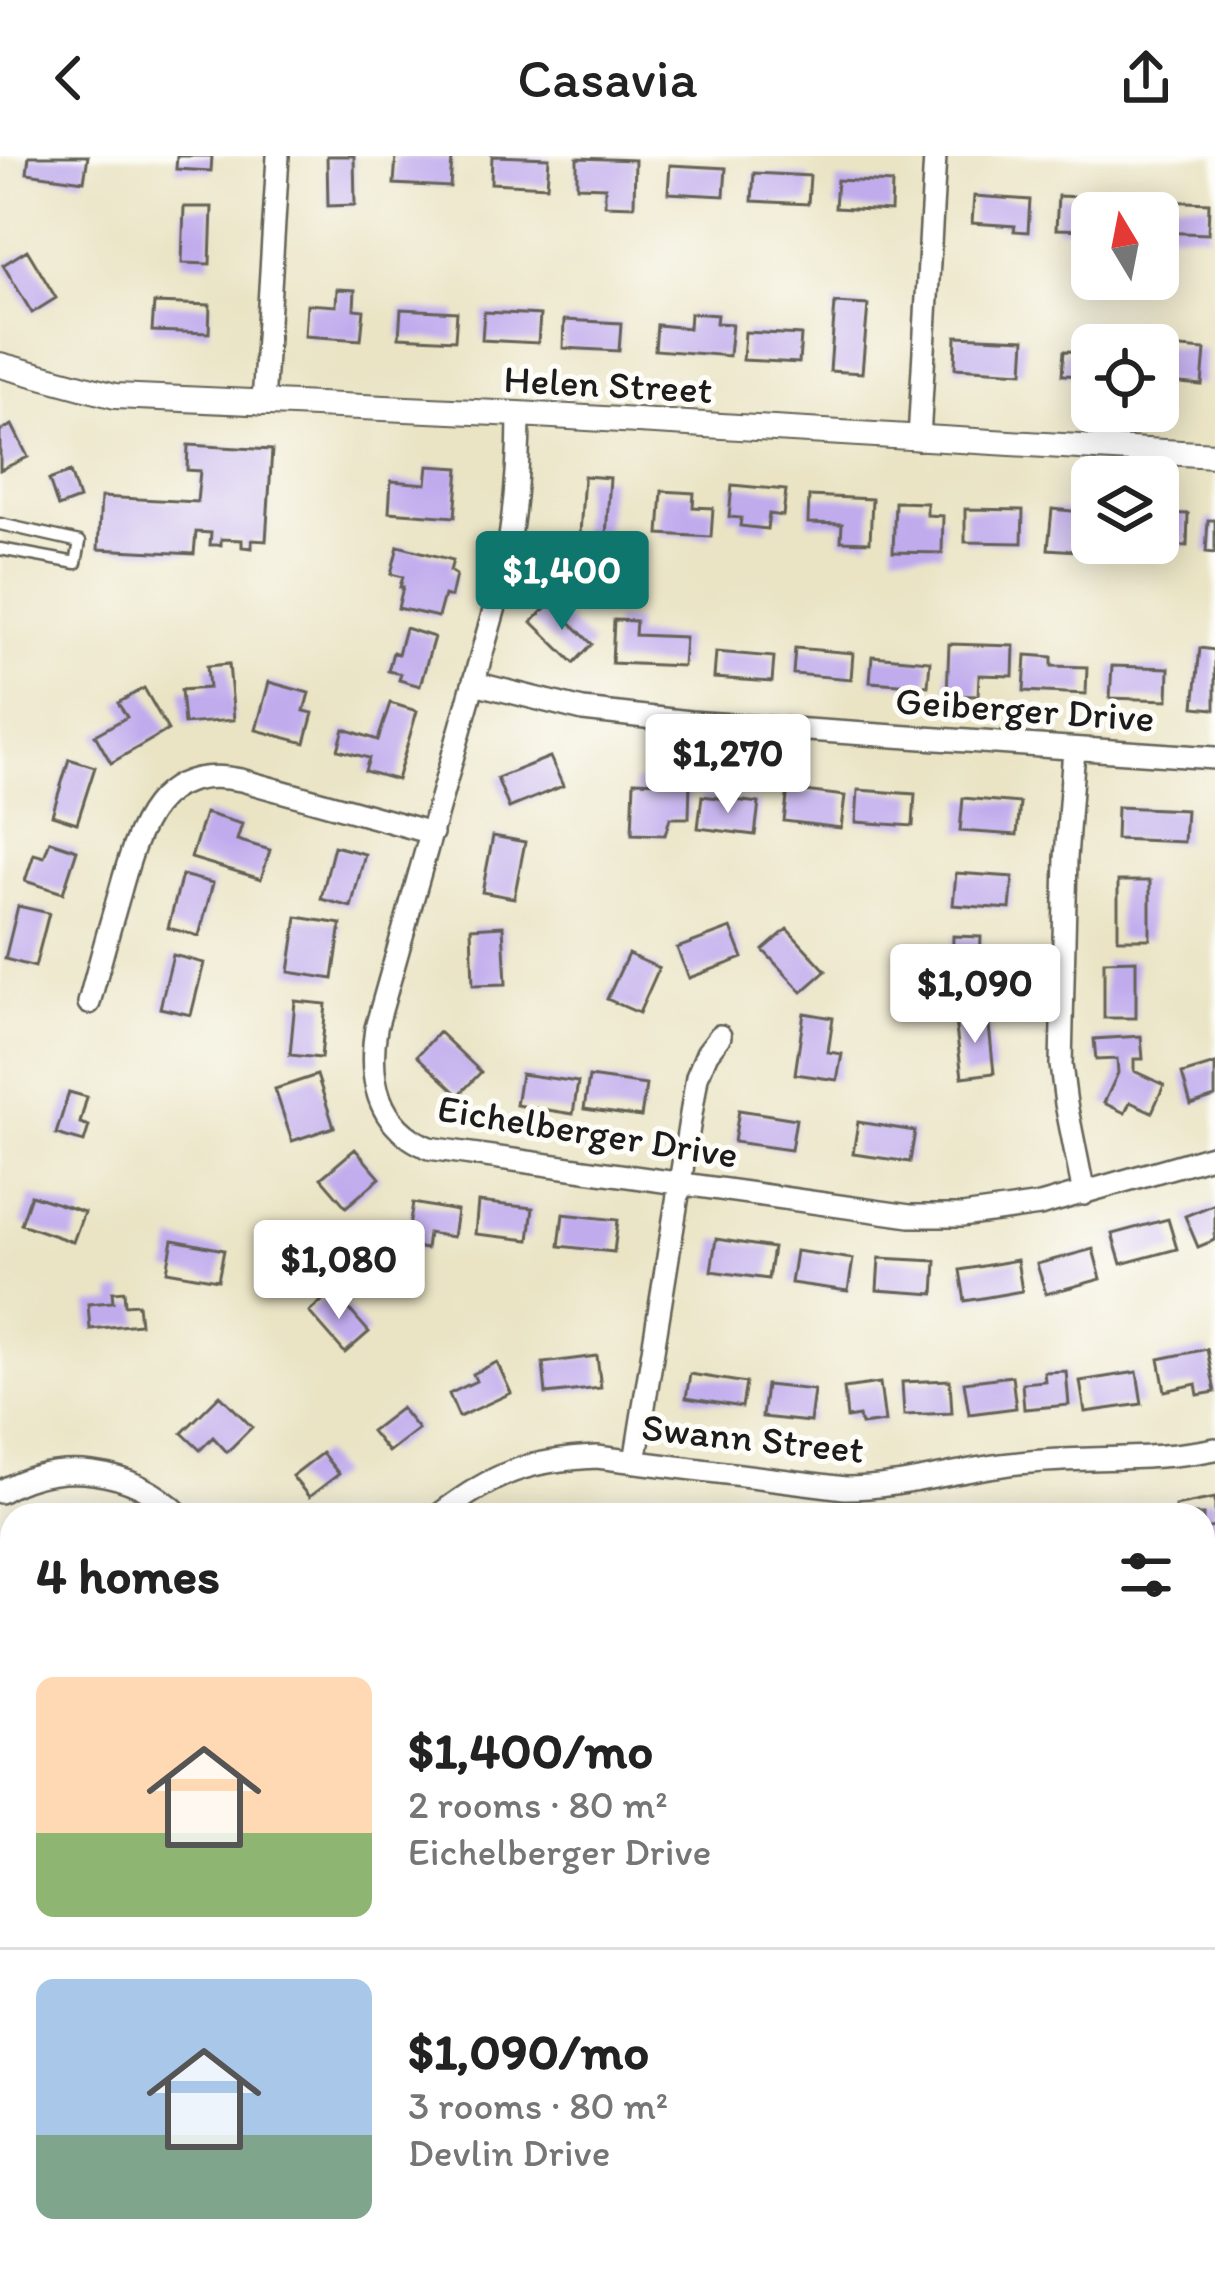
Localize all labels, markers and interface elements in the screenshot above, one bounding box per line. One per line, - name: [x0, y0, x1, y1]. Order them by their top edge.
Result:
- icon: back: [36, 45, 102, 111]
- icon: share: [1113, 45, 1179, 111]
- text: Casavia: [517, 46, 698, 111]
- north arrow: [1071, 192, 1179, 300]
- map controls: [1071, 192, 1179, 564]
- button: locate: [1071, 324, 1179, 432]
- street label: Helen Street: [503, 355, 713, 413]
- button: layers: [1071, 456, 1179, 564]
- pin: $1,400: [464, 531, 660, 633]
- text: $1,400: [503, 546, 621, 593]
- street label: Geiberger Drive: [894, 677, 1156, 741]
- pin: $1,270: [630, 714, 826, 816]
- text: $1,270: [673, 729, 784, 776]
- pin: $1,090: [877, 944, 1073, 1046]
- text: $1,090: [917, 959, 1033, 1006]
- street label: Eichelberger Drive: [435, 1084, 741, 1178]
- pin: $1,080: [241, 1220, 437, 1322]
- text: $1,080: [281, 1235, 397, 1282]
- street label: Swann Street: [639, 1403, 867, 1473]
- icon: filters: [1113, 1542, 1179, 1608]
- text: 4 homes: [36, 1545, 220, 1606]
- text: $1,400/mo: [408, 1720, 653, 1781]
- icon: home: [132, 1725, 276, 1869]
- text: 2 rooms · 80 m²: [408, 1781, 668, 1828]
- text: Eichelberger Drive: [408, 1828, 711, 1875]
- text: $1,090/mo: [408, 2021, 649, 2082]
- icon: home: [132, 2027, 276, 2171]
- text: 3 rooms · 80 m²: [408, 2082, 668, 2129]
- text: Devlin Drive: [408, 2129, 610, 2176]

